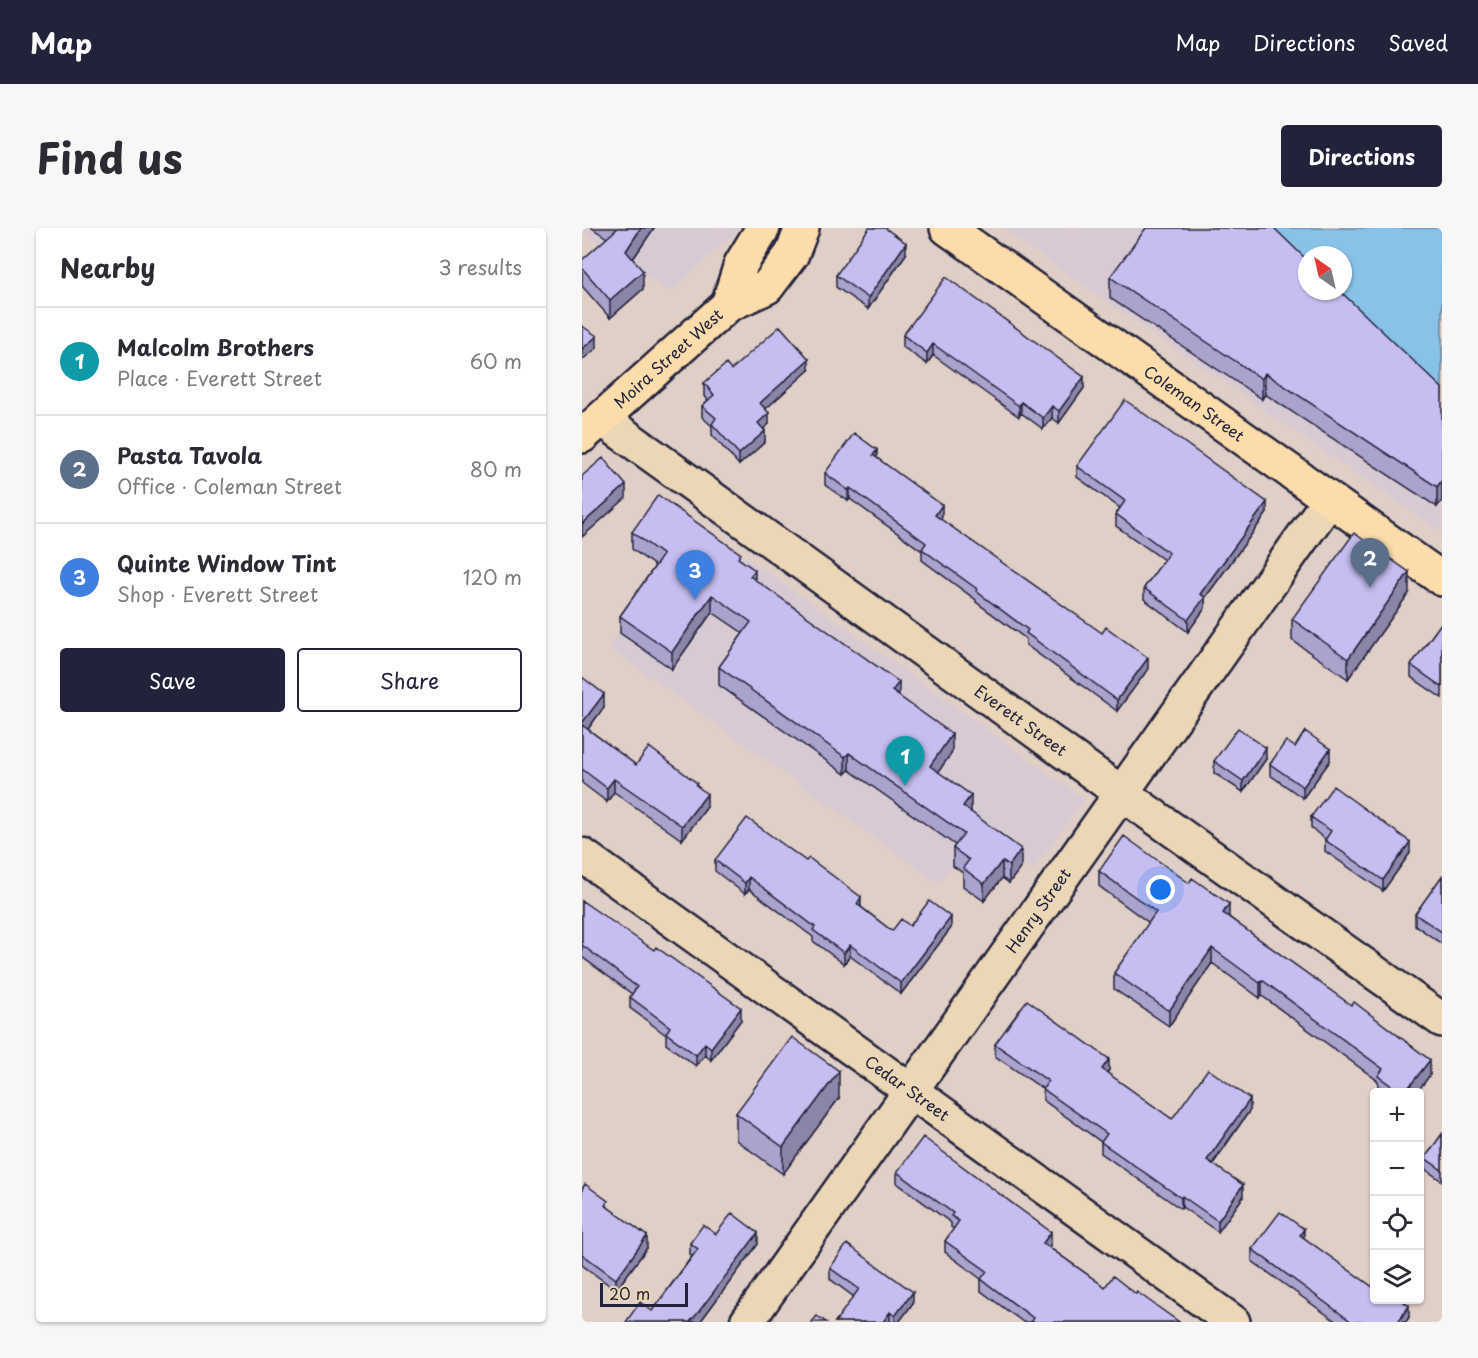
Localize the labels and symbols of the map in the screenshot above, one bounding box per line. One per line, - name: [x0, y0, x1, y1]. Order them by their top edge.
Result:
- north arrow: [1298, 246, 1352, 300]
- street label: Moira Street West: [608, 302, 728, 413]
- street label: Coleman Street: [1139, 358, 1250, 447]
- pin: 2: [1350, 538, 1390, 588]
- pin: 3: [676, 550, 714, 600]
- street label: Everett Street: [970, 678, 1073, 761]
- pin: 1: [886, 736, 924, 786]
- street label: Henry Street: [999, 862, 1076, 957]
- your location: [1146, 875, 1175, 904]
- street label: Cedar Street: [860, 1049, 955, 1126]
- scale bar: [600, 1280, 688, 1308]

